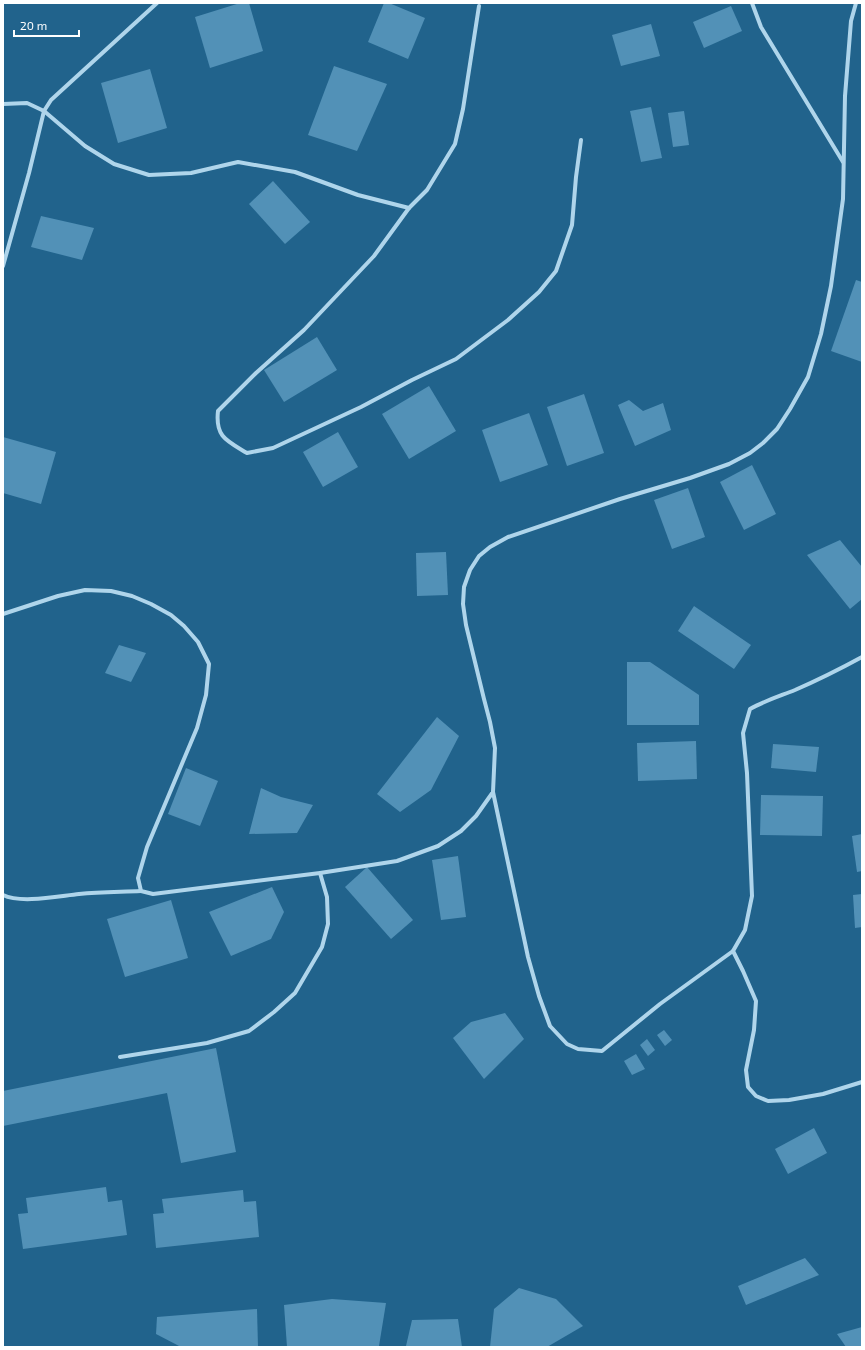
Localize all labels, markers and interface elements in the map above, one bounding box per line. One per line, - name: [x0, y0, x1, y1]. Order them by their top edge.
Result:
- scale bar: [14, 12, 79, 38]
- text: 20 m: [20, 18, 47, 32]

